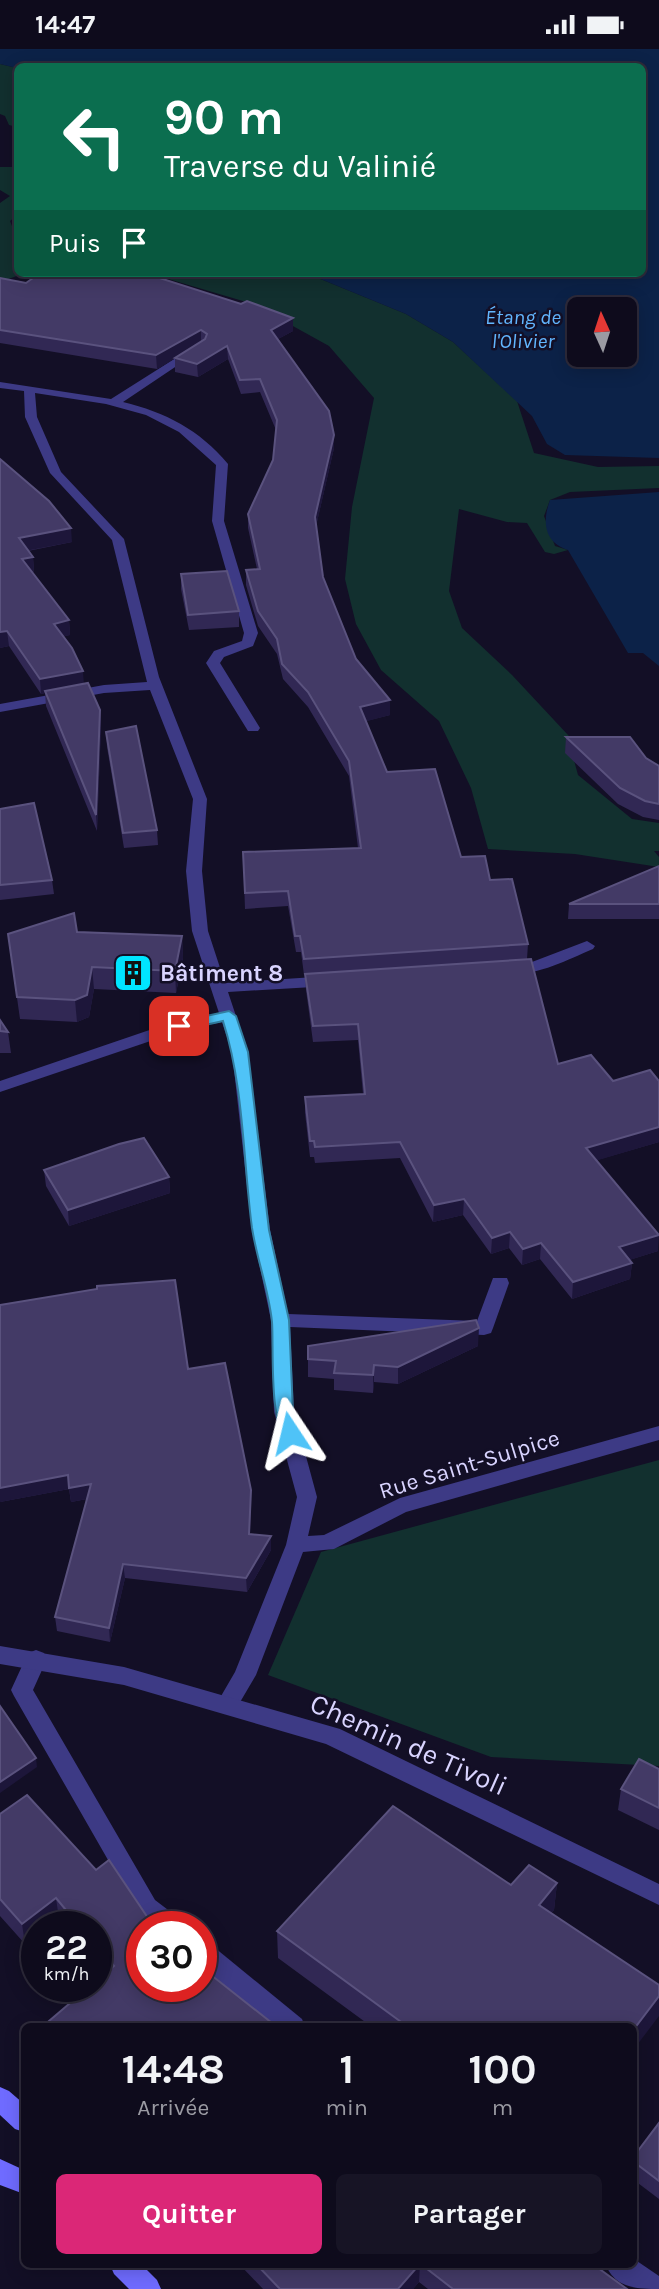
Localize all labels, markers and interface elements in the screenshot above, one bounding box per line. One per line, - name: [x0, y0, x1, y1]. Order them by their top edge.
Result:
- text: 14:47: [35, 9, 95, 40]
- text: 90 m: [164, 89, 284, 146]
- icon: left: [49, 91, 140, 182]
- text: Traverse du Valinié: [164, 148, 436, 185]
- icon: arrive: [115, 224, 153, 262]
- text: Puis: [49, 228, 101, 259]
- north arrow: [567, 297, 637, 367]
- map controls: [567, 297, 637, 367]
- water label: Étang de l'Olivier: [485, 305, 561, 353]
- building icon: Bâtiment 8: [112, 952, 154, 994]
- place label: Bâtiment 8: [160, 960, 283, 987]
- pin: [149, 996, 209, 1056]
- icon: arrive: [160, 1007, 198, 1045]
- position arrow: [253, 1396, 327, 1470]
- street label: Rue Saint-Sulpice: [376, 1424, 563, 1505]
- street label: Chemin de Tivoli: [305, 1686, 512, 1803]
- speed limit sign: 30: [126, 1911, 217, 2002]
- text: 22: [45, 1927, 88, 1968]
- text: km/h: [44, 1963, 89, 1985]
- text: 14:48: [122, 2044, 225, 2094]
- text: 1: [339, 2044, 354, 2094]
- text: 100: [468, 2044, 536, 2094]
- text: Arrivée: [137, 2094, 209, 2121]
- text: min: [326, 2094, 368, 2121]
- text: m: [492, 2094, 513, 2121]
- button: Quitter: [56, 2174, 322, 2254]
- button: Partager: [336, 2174, 602, 2254]

